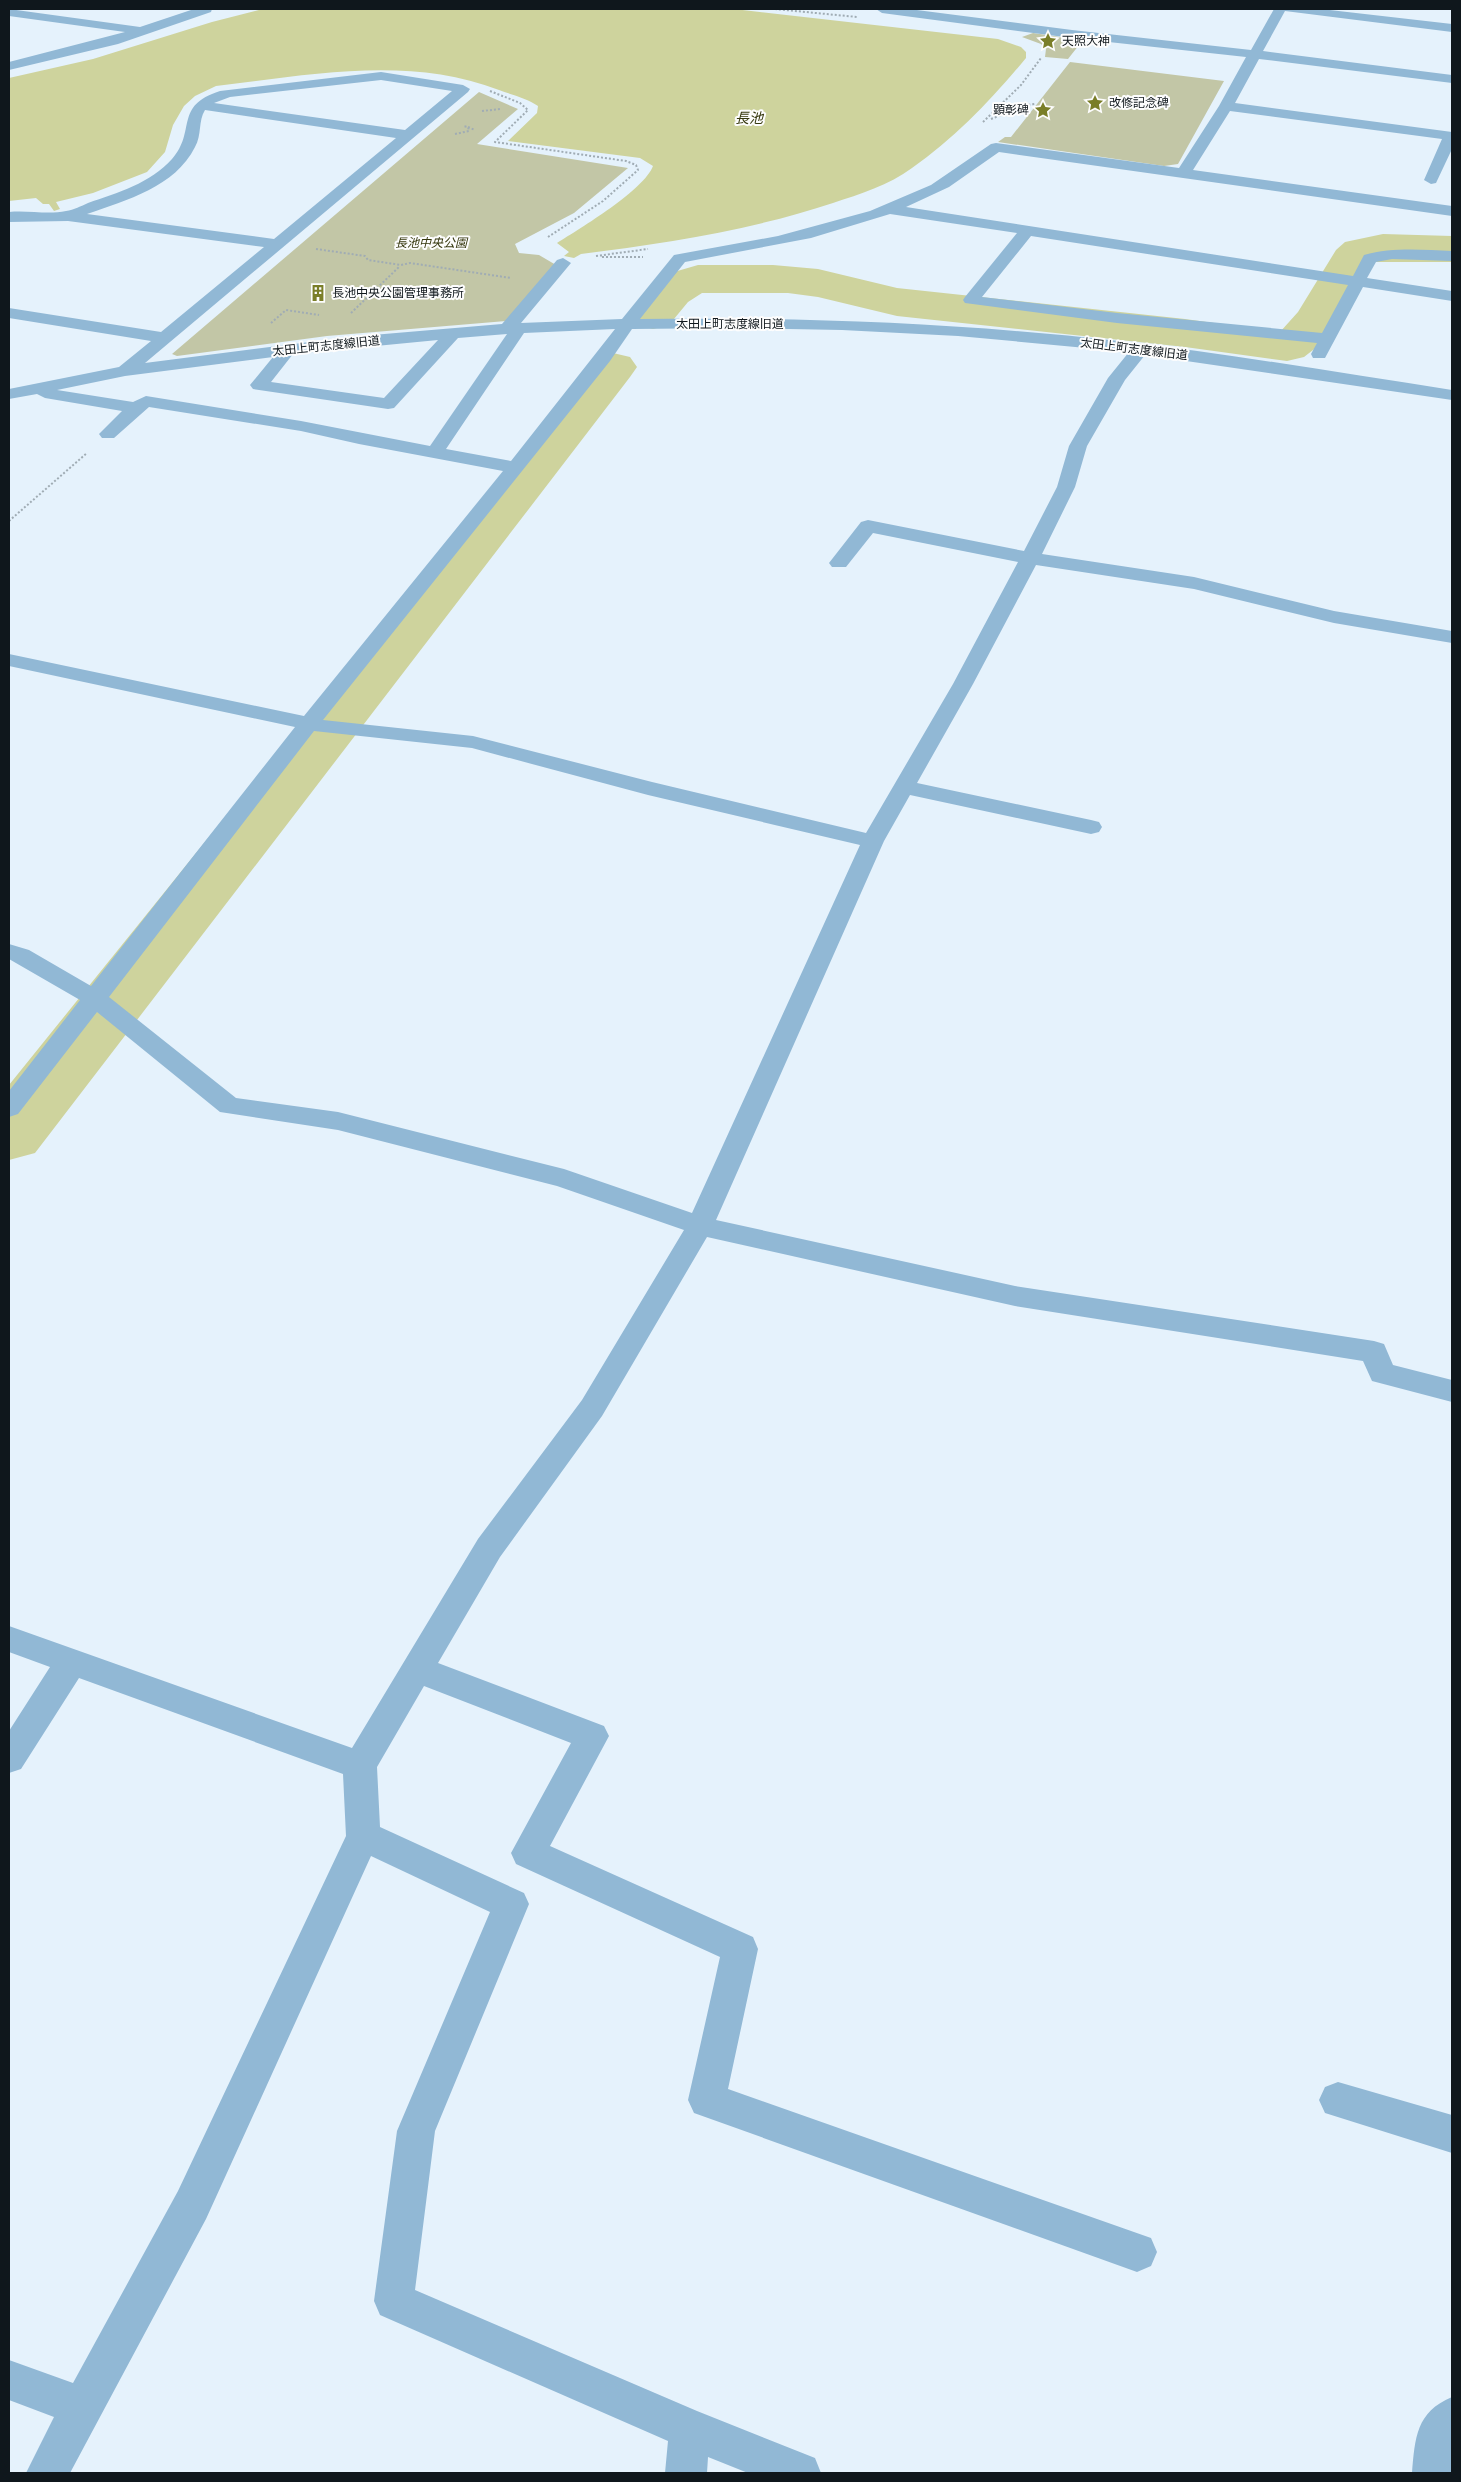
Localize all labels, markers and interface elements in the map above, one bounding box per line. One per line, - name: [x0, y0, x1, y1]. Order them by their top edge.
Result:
- place icon: 天照大神: [1038, 31, 1058, 51]
- place label: 天照大神: [1062, 33, 1110, 49]
- place icon: 改修記念碑: [1085, 93, 1105, 113]
- place label: 改修記念碑: [1109, 95, 1169, 111]
- place icon: 顕彰碑: [1033, 100, 1053, 120]
- place label: 顕彰碑: [993, 102, 1029, 118]
- water label: 長池: [735, 108, 765, 128]
- park label: 長池中央公園: [395, 235, 469, 251]
- building icon: 長池中央公園管理事務所: [308, 283, 328, 303]
- place label: 長池中央公園管理事務所: [332, 285, 464, 301]
- street label: 太田上町志度線旧道: [676, 316, 784, 332]
- street label: 太田上町志度線旧道: [271, 332, 381, 360]
- street label: 太田上町志度線旧道: [1079, 334, 1189, 364]

